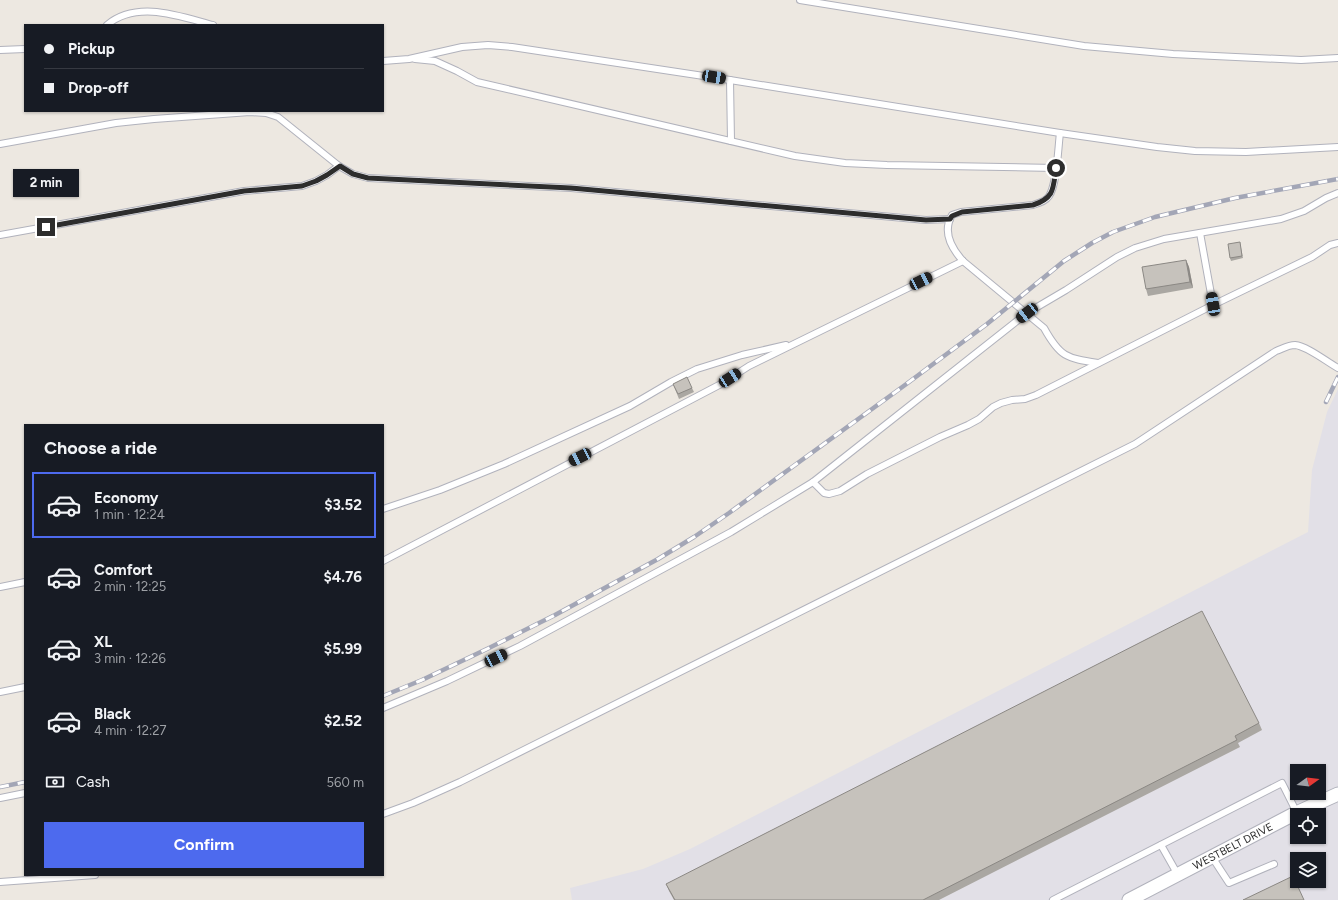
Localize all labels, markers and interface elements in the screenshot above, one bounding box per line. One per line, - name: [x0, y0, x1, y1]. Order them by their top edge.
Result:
- text: Pickup: [68, 40, 115, 58]
- car: [701, 69, 727, 85]
- text: Drop-off: [68, 79, 129, 97]
- route start: [1047, 159, 1065, 177]
- callout: 2 min: [13, 169, 79, 197]
- text: 2 min: [30, 175, 62, 190]
- route end: [37, 218, 55, 236]
- car: [908, 270, 934, 292]
- car: [1205, 291, 1221, 317]
- car: [1014, 301, 1040, 325]
- car: [717, 366, 743, 390]
- text: Choose a ride: [44, 437, 157, 459]
- car: [567, 446, 593, 468]
- icon: car: [46, 487, 82, 523]
- text: Economy: [94, 489, 159, 507]
- text: $3.52: [324, 496, 362, 514]
- text: 1 min · 12:24: [94, 507, 165, 522]
- icon: car: [46, 559, 82, 595]
- text: Comfort: [94, 561, 153, 579]
- text: $4.76: [323, 568, 362, 586]
- text: 2 min · 12:25: [94, 579, 166, 594]
- icon: car: [46, 631, 82, 667]
- text: XL: [94, 633, 112, 651]
- text: $5.99: [324, 640, 362, 658]
- car: [483, 647, 509, 669]
- text: 3 min · 12:26: [94, 651, 166, 666]
- icon: car: [46, 703, 82, 739]
- text: Black: [94, 705, 131, 723]
- text: $2.52: [324, 712, 362, 730]
- text: 4 min · 12:27: [94, 723, 167, 738]
- north arrow: [1290, 764, 1326, 800]
- map controls: [1290, 764, 1326, 888]
- icon: cash: [44, 771, 66, 793]
- text: Cash: [76, 773, 110, 791]
- text: 560 m: [327, 775, 364, 790]
- button: locate: [1290, 808, 1326, 844]
- street label: WESTBELT DRIVE: [1191, 820, 1275, 873]
- button: Confirm: [44, 822, 364, 868]
- button: layers: [1290, 852, 1326, 888]

